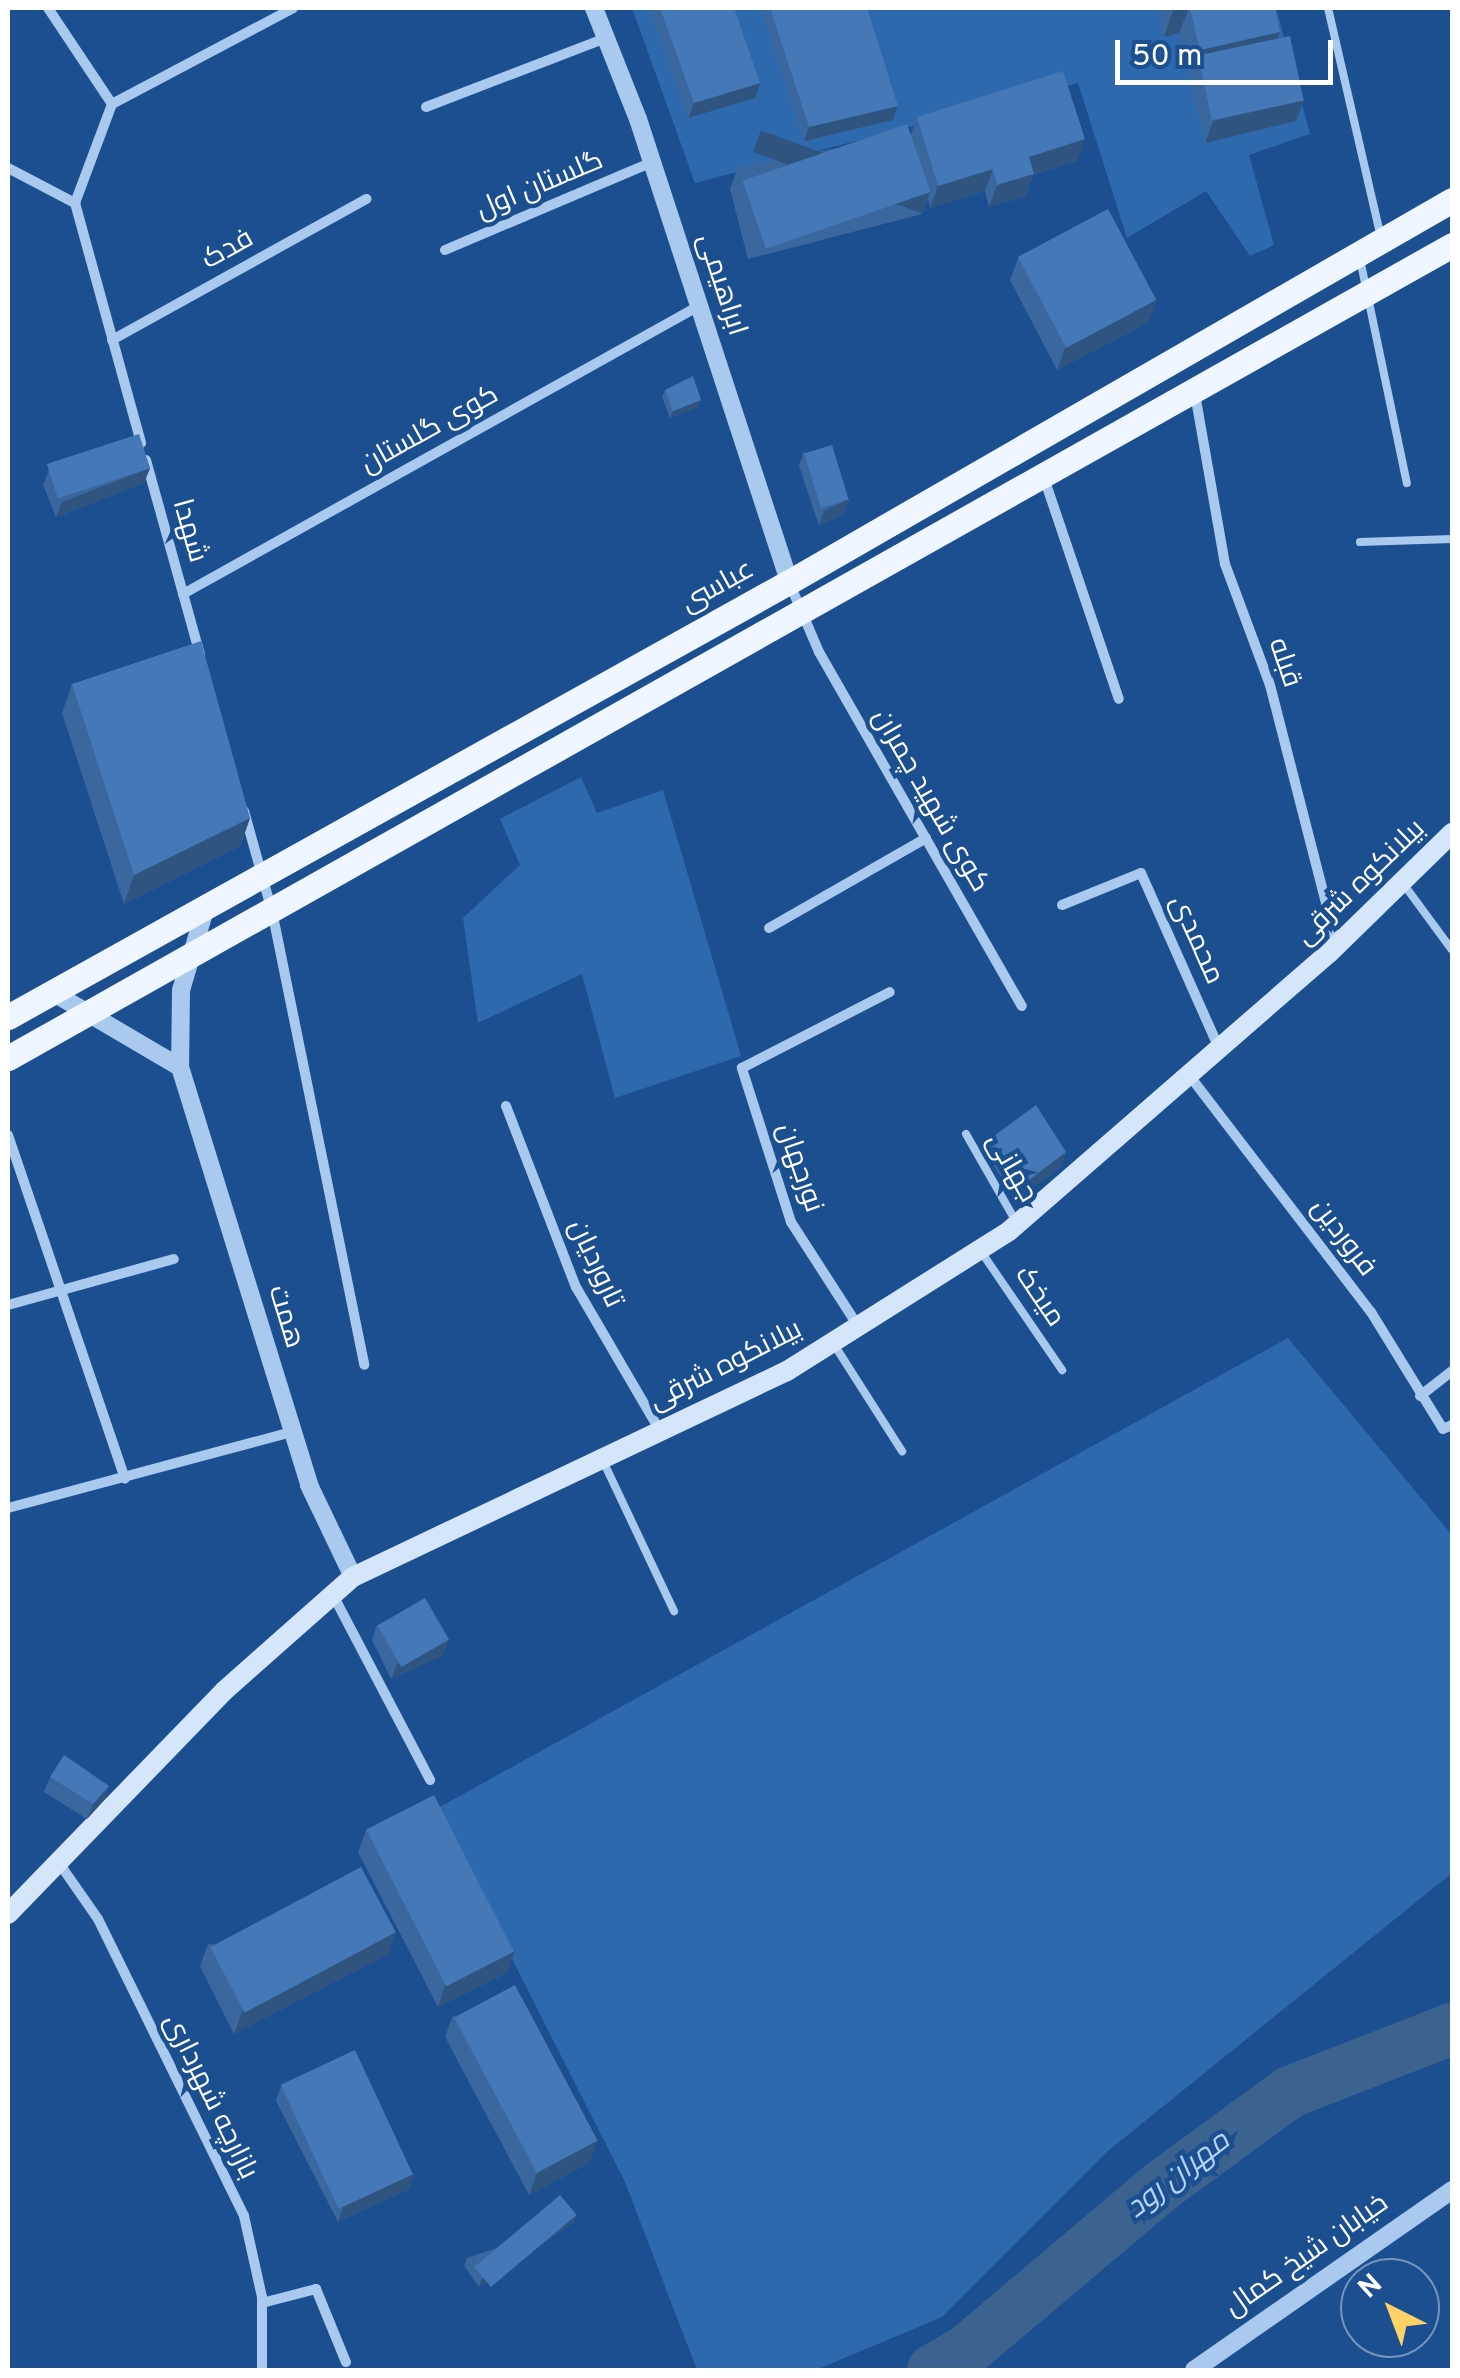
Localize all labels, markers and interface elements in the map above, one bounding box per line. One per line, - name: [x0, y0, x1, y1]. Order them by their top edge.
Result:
- scale bar: [1120, 20, 1338, 82]
- text: 50 m: [1132, 39, 1202, 76]
- street label: گلستان اول: [471, 144, 609, 228]
- street label: فدک: [196, 222, 260, 278]
- street label: ابراهیمی: [689, 230, 753, 340]
- street label: کوی گلستان: [355, 378, 505, 482]
- street label: شهدا: [164, 496, 214, 566]
- street label: عباسى: [676, 553, 760, 621]
- street label: قبله: [1260, 634, 1308, 692]
- street label: کوی شهید چمران: [864, 703, 996, 899]
- street label: بیلانکوه شرقی: [1289, 813, 1433, 953]
- street label: محمدی: [1162, 890, 1230, 990]
- street label: نورجهان: [768, 1119, 830, 1217]
- street label: جهانی: [978, 1127, 1044, 1209]
- street label: فروردین: [1303, 1193, 1383, 1283]
- street label: تاروردیان: [560, 1214, 630, 1314]
- street label: میخک: [1007, 1260, 1071, 1334]
- street label: همت: [260, 1281, 310, 1353]
- street label: بیلانکوه شرقی: [644, 1313, 808, 1419]
- street label: بازارچه شهرداری: [155, 2009, 265, 2185]
- water label: مهران رود: [1120, 2124, 1238, 2228]
- street label: خیابان شیخ کمال: [1219, 2187, 1395, 2325]
- north arrow: [1340, 2258, 1440, 2358]
- text: N: [1352, 2267, 1391, 2307]

